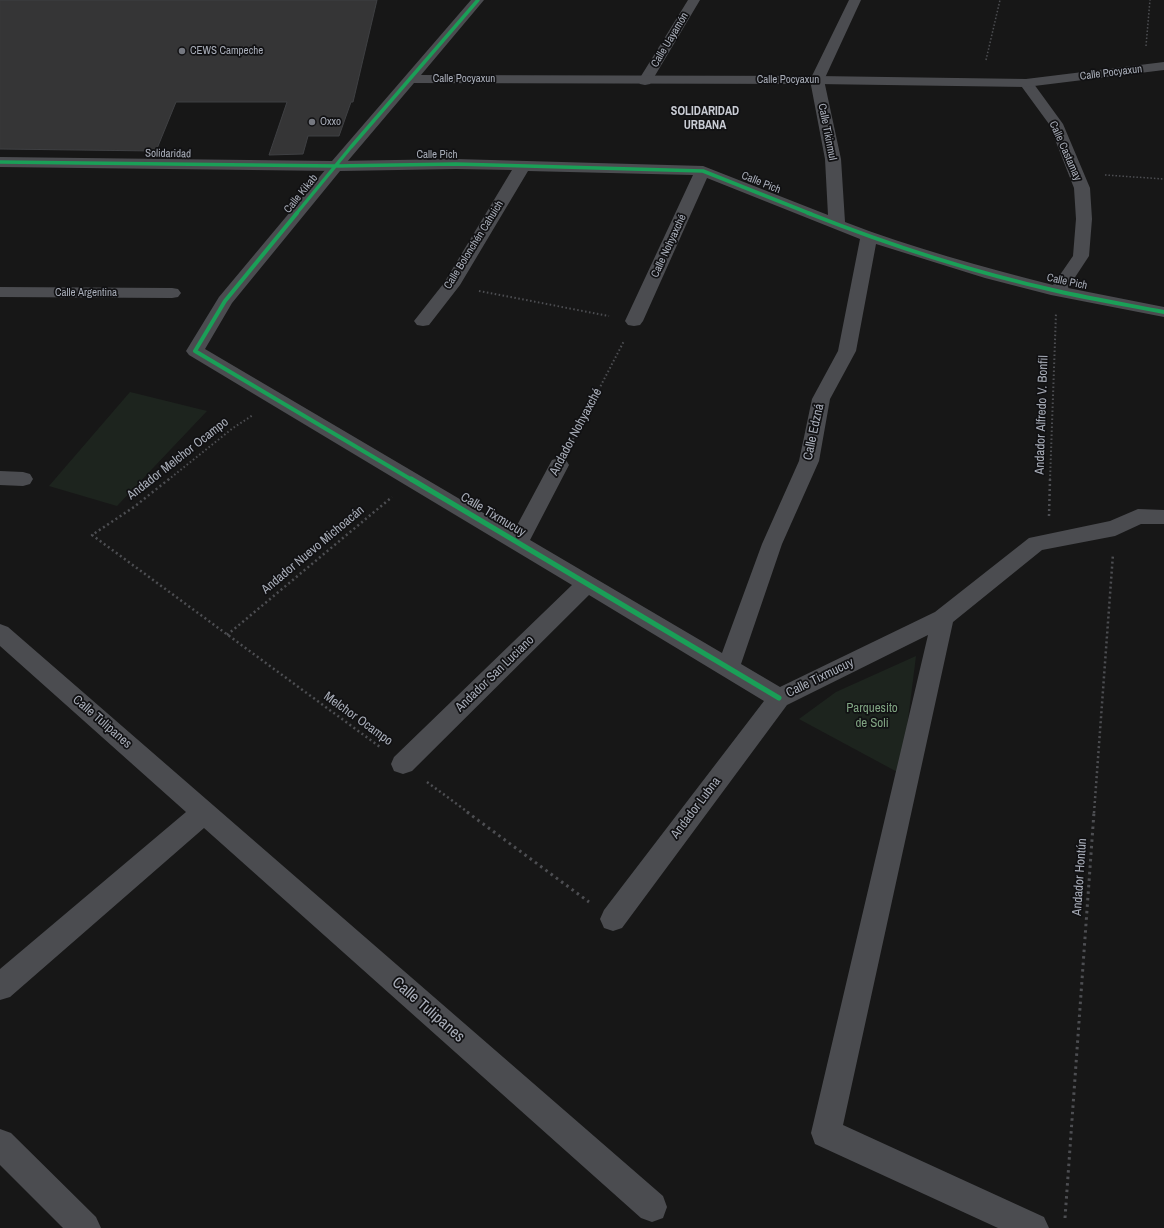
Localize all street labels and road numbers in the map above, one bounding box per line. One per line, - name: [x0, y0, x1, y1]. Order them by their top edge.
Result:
- street label: Calle Uayamón: [648, 10, 692, 70]
- street label: Calle Pocyaxun: [1079, 63, 1143, 83]
- street label: Calle Pocyaxun: [433, 72, 495, 86]
- street label: Calle Pocyaxun: [757, 73, 819, 87]
- street label: Calle Tikinmul: [815, 103, 839, 161]
- street label: Calle Castamay: [1046, 119, 1084, 183]
- street label: Solidaridad: [145, 147, 191, 161]
- street label: Calle Pich: [416, 148, 458, 162]
- street label: Calle Pich: [739, 169, 783, 197]
- street label: Calle Kikab: [281, 172, 321, 216]
- street label: Calle Bolonchén Cahuich: [441, 198, 507, 292]
- street label: Calle Nohyaxché: [649, 212, 689, 280]
- street label: Calle Pich: [1046, 271, 1088, 293]
- street label: Calle Argentina: [55, 286, 117, 300]
- street label: Andador Alfredo V. Bonfil: [1032, 355, 1052, 475]
- street label: Andador Nohyaxché: [546, 386, 606, 478]
- street label: Calle Edzná: [800, 402, 828, 462]
- street label: Andador Melchor Ocampo: [124, 415, 232, 503]
- street label: Calle Tixmucuy: [458, 489, 528, 541]
- street label: Andador Nuevo Michoacán: [259, 503, 367, 597]
- street label: Andador San Luciano: [452, 633, 538, 715]
- street label: Calle Tixmucuy: [784, 655, 856, 701]
- street label: Melchor Ocampo: [321, 689, 395, 749]
- street label: Calle Tulipanes: [69, 692, 135, 752]
- street label: Andador Lubna: [668, 774, 724, 842]
- street label: Andador Hontún: [1070, 838, 1090, 916]
- street label: Calle Tulipanes: [388, 973, 468, 1047]

